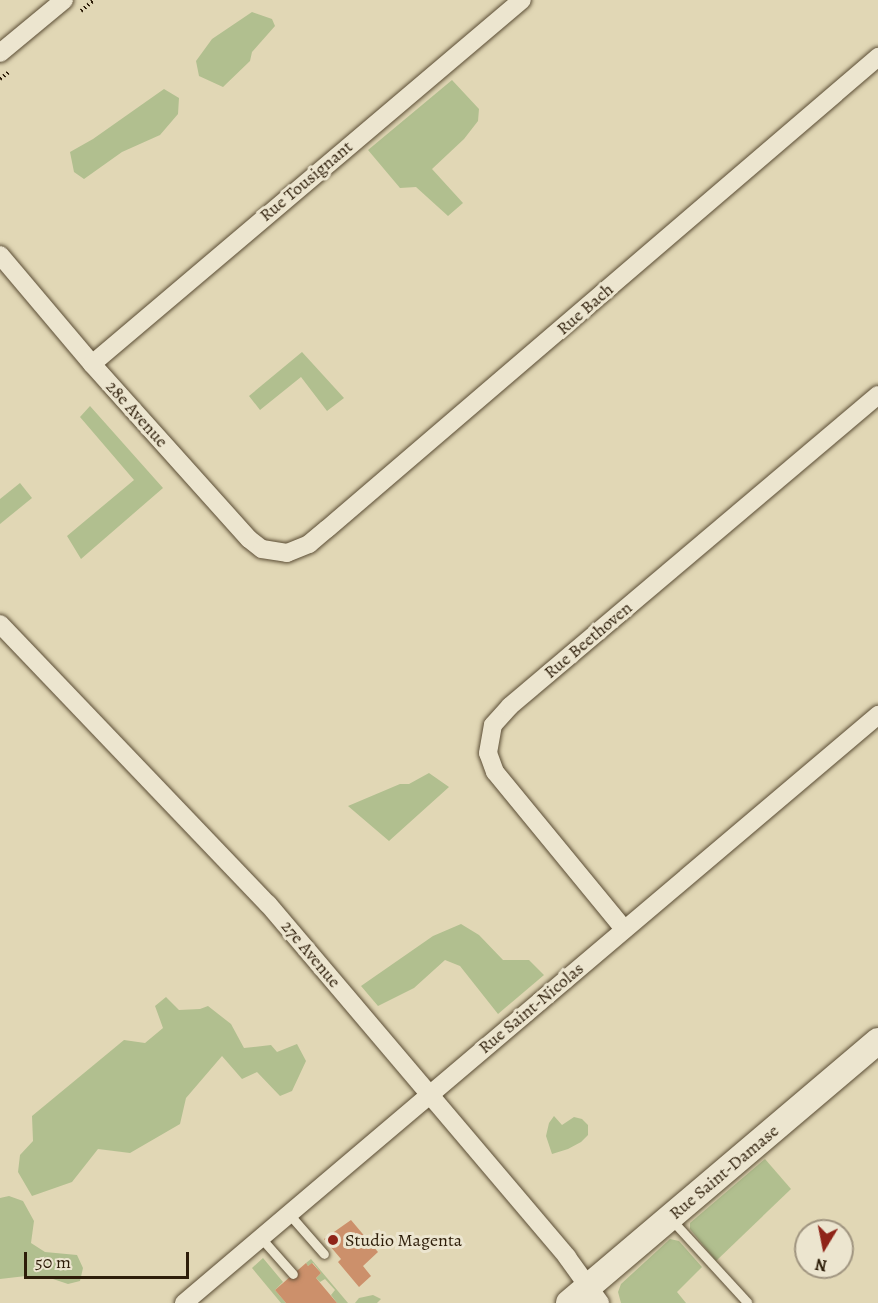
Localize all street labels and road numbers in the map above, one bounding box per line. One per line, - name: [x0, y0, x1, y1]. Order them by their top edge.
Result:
- street label: Rue Tousignant: [255, 136, 357, 226]
- street label: Rue Bach: [552, 278, 618, 340]
- street label: 28e Avenue: [101, 376, 173, 452]
- street label: Rue Beethoven: [540, 597, 636, 683]
- street label: 27e Avenue: [277, 916, 345, 992]
- street label: Rue Saint-Nicolas: [474, 958, 588, 1058]
- street label: Rue Saint-Damase: [665, 1120, 783, 1224]

